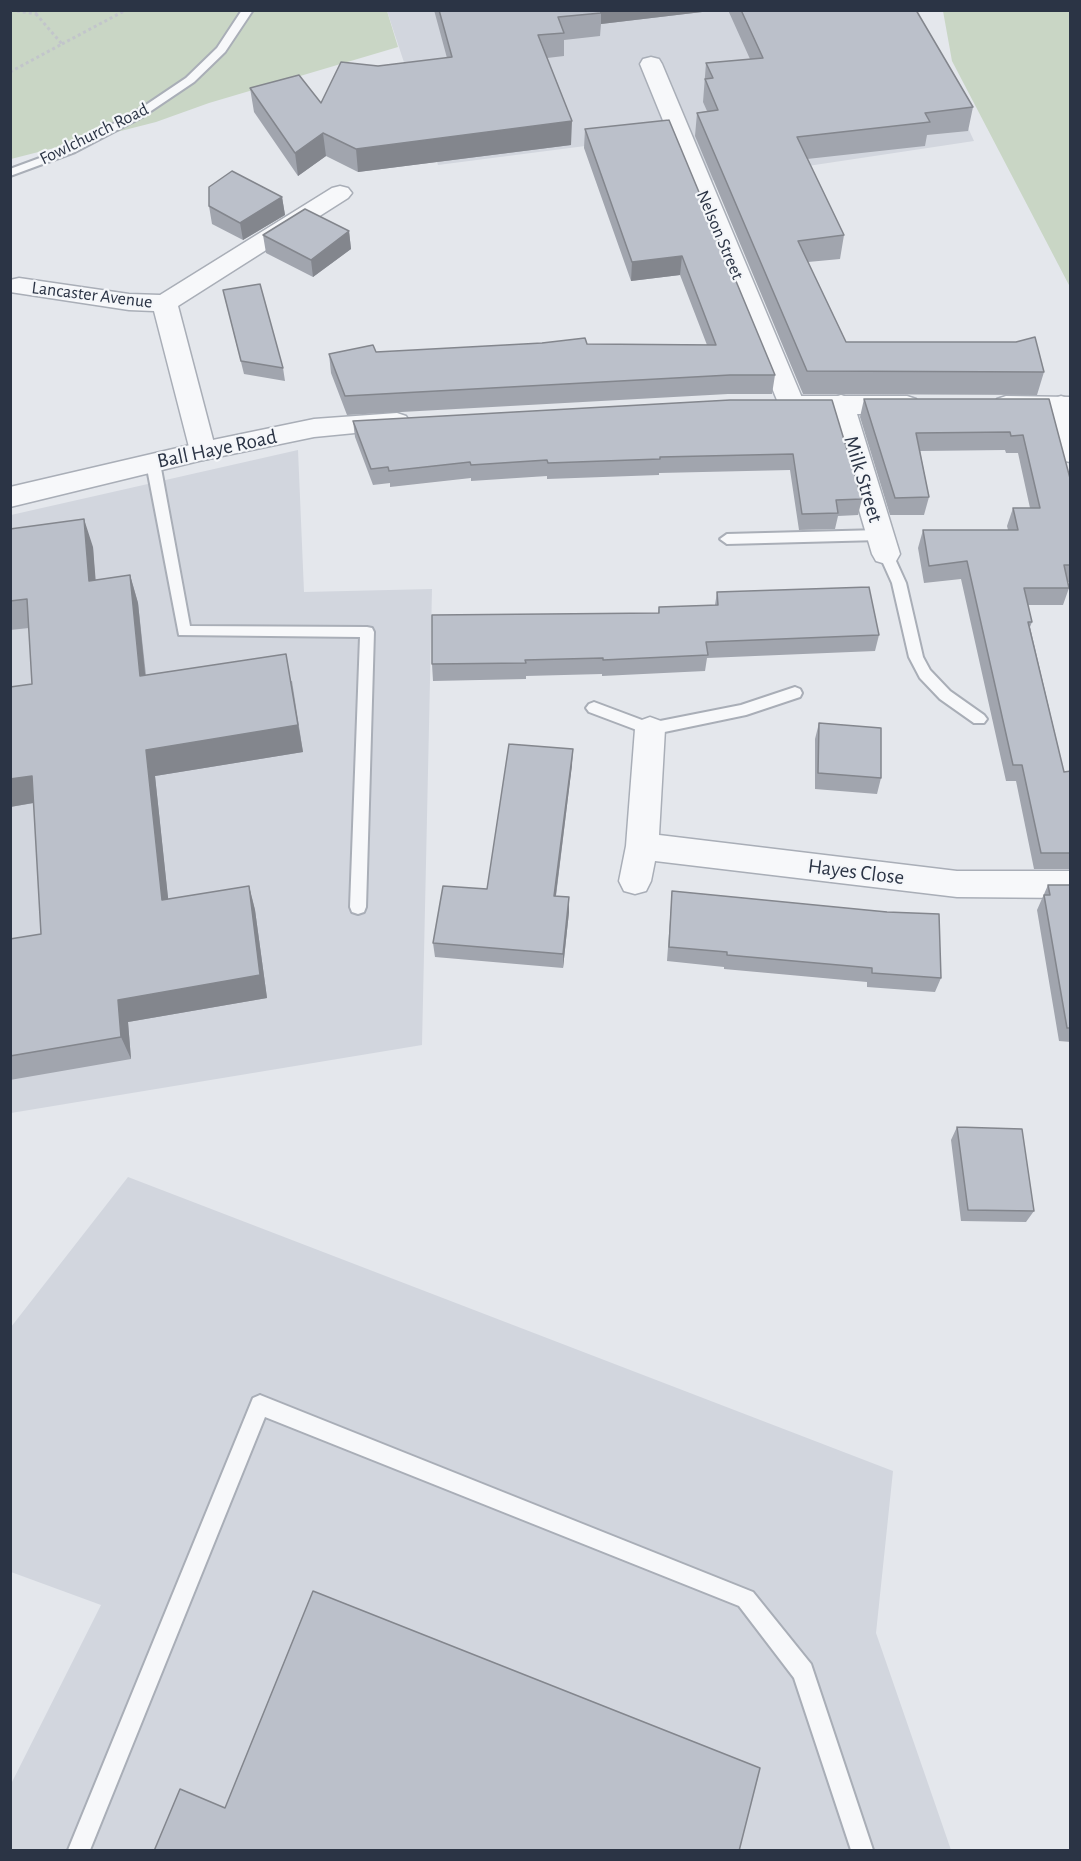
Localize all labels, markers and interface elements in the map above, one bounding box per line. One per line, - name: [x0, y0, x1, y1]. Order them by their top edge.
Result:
- street label: Fowlchurch Road: [36, 98, 152, 170]
- street label: Nelson Street: [692, 187, 748, 283]
- street label: Lancaster Avenue: [30, 277, 154, 313]
- street label: Ball Haye Road: [155, 424, 279, 474]
- street label: Milk Street: [838, 433, 888, 525]
- street label: Hayes Close: [806, 854, 906, 890]

